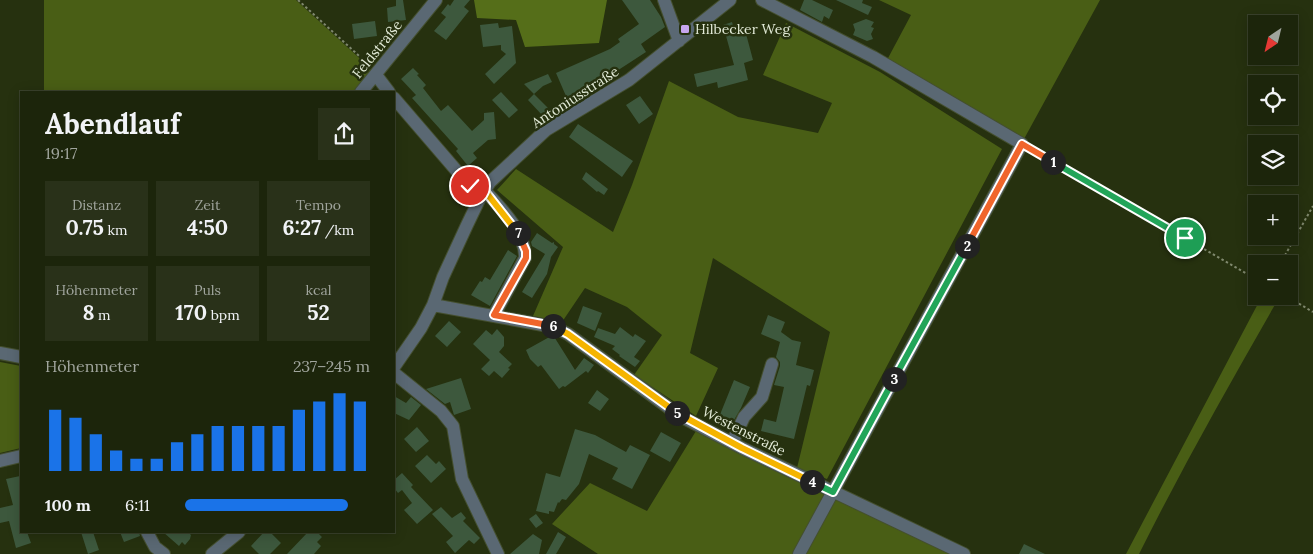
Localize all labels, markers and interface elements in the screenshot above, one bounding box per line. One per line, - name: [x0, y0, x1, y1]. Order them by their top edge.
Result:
- north arrow: [1248, 15, 1298, 65]
- map controls: [1248, 15, 1298, 305]
- street label: Feldstraße: [348, 16, 406, 82]
- place label: Hilbecker Weg: [695, 20, 790, 38]
- marker: Hilbecker Weg: [679, 23, 691, 35]
- street label: Antoniusstraße: [527, 62, 622, 132]
- button: locate: [1248, 75, 1298, 125]
- text: Abendlauf: [45, 106, 180, 142]
- button: share: [318, 108, 370, 160]
- button: layers: [1248, 135, 1298, 185]
- text: 19:17: [45, 143, 77, 163]
- pin: 1: [1040, 150, 1066, 174]
- text: 1: [1051, 153, 1056, 171]
- pin: [449, 165, 491, 207]
- icon: check: [456, 172, 484, 200]
- button: +: [1248, 195, 1298, 245]
- text: Distanz: [72, 196, 121, 214]
- text: Zeit: [195, 196, 220, 214]
- text: Tempo: [296, 196, 341, 214]
- text: 0.75: [65, 214, 104, 241]
- text: 4:50: [187, 214, 228, 241]
- text: 6:27: [283, 214, 321, 241]
- pin: [1164, 217, 1206, 259]
- pin: 7: [506, 220, 530, 246]
- text: km: [104, 221, 128, 239]
- text: /km: [321, 221, 354, 239]
- text: 7: [515, 224, 522, 242]
- icon: arrive: [1171, 224, 1199, 252]
- pin: 2: [954, 234, 980, 258]
- text: 2: [964, 237, 971, 255]
- button: −: [1248, 255, 1298, 305]
- text: Höhenmeter: [55, 281, 138, 299]
- text: Puls: [194, 281, 221, 299]
- text: kcal: [306, 281, 331, 299]
- text: 8: [82, 299, 94, 326]
- text: 170: [175, 299, 207, 326]
- text: 52: [307, 299, 330, 326]
- text: m: [94, 306, 111, 324]
- text: bpm: [207, 306, 240, 324]
- pin: 6: [540, 314, 566, 338]
- text: 6: [549, 317, 558, 335]
- text: Höhenmeter: [45, 356, 139, 376]
- text: 237–245 m: [293, 356, 370, 376]
- pin: 3: [882, 366, 906, 392]
- text: 3: [891, 370, 898, 388]
- pin: 5: [664, 400, 690, 426]
- street label: Westenstraße: [699, 402, 789, 460]
- text: 5: [674, 404, 681, 422]
- pin: 4: [800, 470, 824, 494]
- text: 4: [809, 473, 816, 491]
- text: 100 m: [45, 495, 91, 515]
- text: 6:11: [125, 495, 150, 515]

